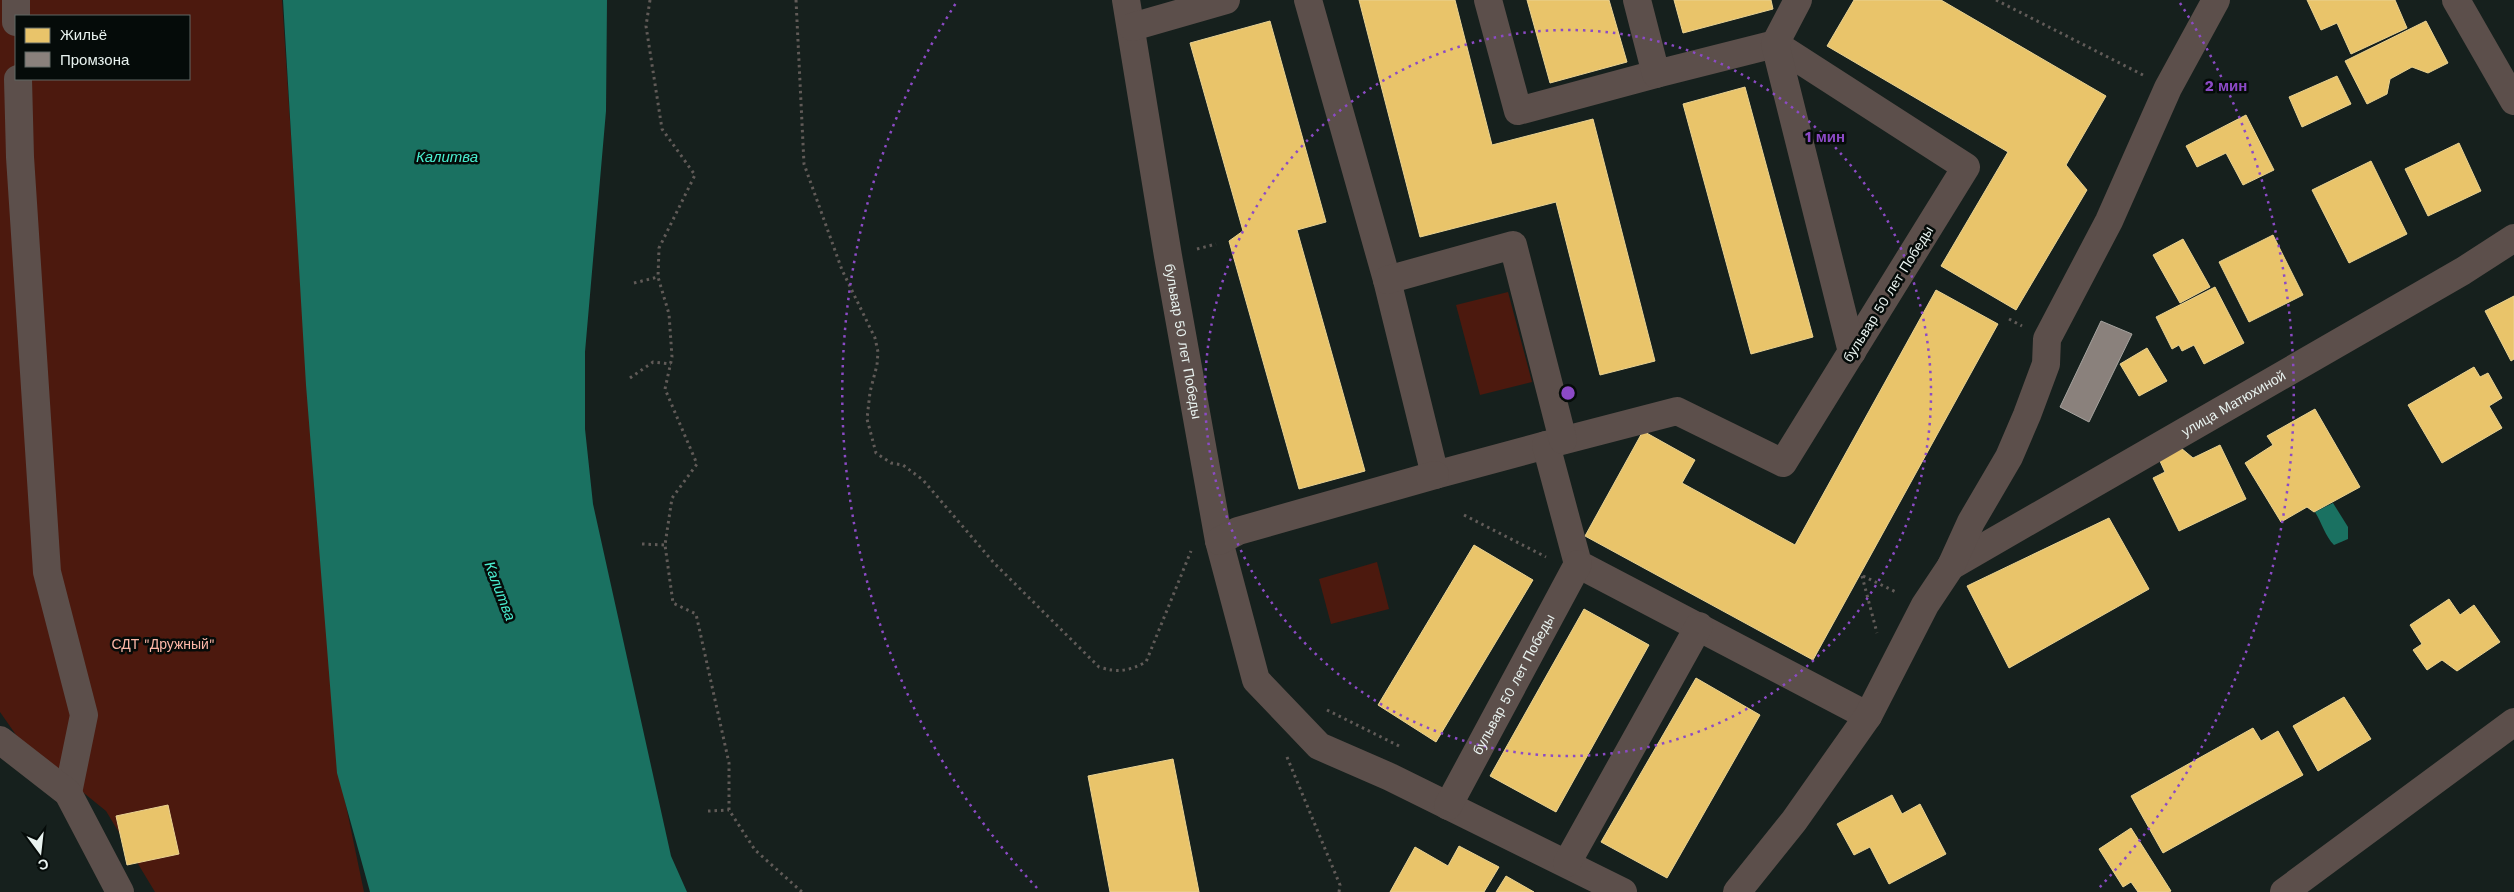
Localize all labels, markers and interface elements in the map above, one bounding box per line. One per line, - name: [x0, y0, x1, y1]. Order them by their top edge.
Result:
- legend: [15, 15, 190, 80]
- text: Жильё: [60, 26, 107, 44]
- text: Промзона: [60, 51, 130, 69]
- text: 2 мин: [2205, 77, 2247, 95]
- text: 1 мин: [1805, 128, 1845, 146]
- water label: Калитва: [416, 148, 478, 166]
- street label: бульвар 50 лет Победы: [1840, 223, 1936, 365]
- street label: бульвар 50 лет Победы: [1162, 262, 1205, 420]
- street label: улица Матюхиной: [2179, 367, 2288, 440]
- centre of rings: [1559, 384, 1577, 402]
- water label: Калитва: [480, 559, 520, 623]
- street label: бульвар 50 лет Победы: [1469, 611, 1558, 758]
- park label: СДТ "Дружный": [111, 636, 215, 652]
- north arrow: [15, 827, 65, 877]
- text: С: [36, 856, 50, 874]

